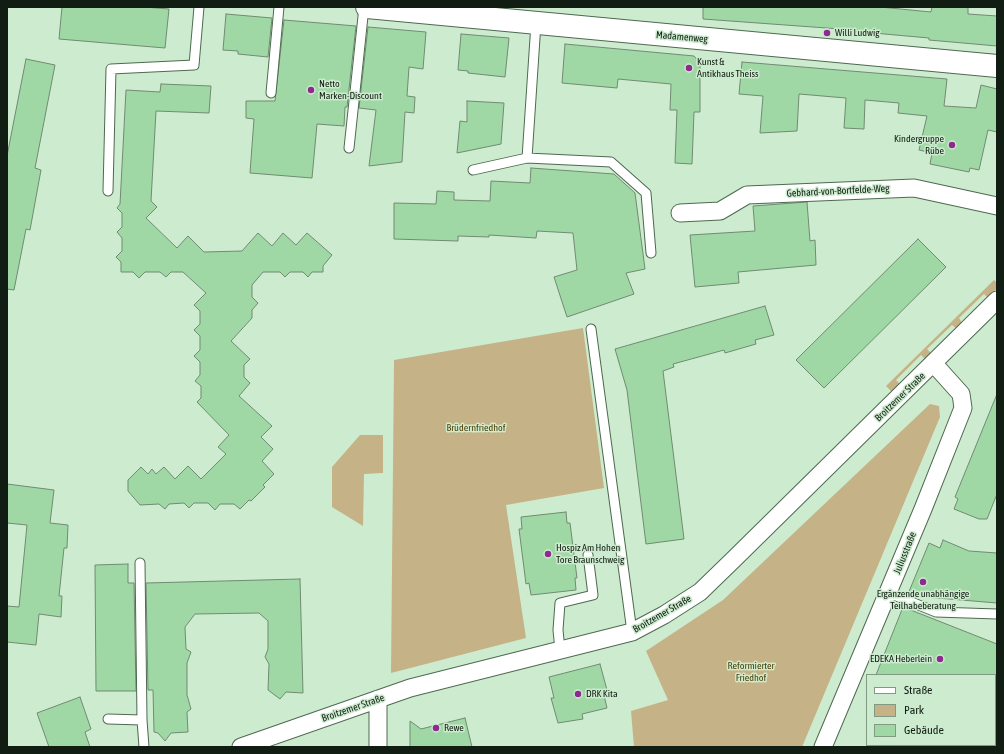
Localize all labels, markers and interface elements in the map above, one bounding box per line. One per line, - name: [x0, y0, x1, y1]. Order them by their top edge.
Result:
- place label: Willi Ludwig: [835, 27, 880, 39]
- marker: Willi Ludwig: [822, 28, 832, 38]
- street label: Madamenweg: [656, 29, 708, 45]
- place label: Kunst & Antikhaus Theiss: [697, 56, 758, 80]
- marker: Kunst & Antikhaus Theiss: [684, 63, 694, 73]
- place label: Netto Marken-Discount: [319, 78, 382, 102]
- marker: Netto Marken-Discount: [306, 85, 316, 95]
- place label: Kindergruppe Rübe: [894, 133, 944, 156]
- marker: Kindergruppe Rübe: [947, 140, 957, 150]
- street label: Gebhard-von-Bortfelde-Weg: [786, 182, 890, 200]
- street label: Broitzemer Straße: [872, 370, 928, 424]
- park label: Brüdernfriedhof: [446, 422, 506, 434]
- street label: Juliusstraße: [891, 530, 919, 576]
- place label: Hospiz Am Hohen Tore Braunschweig: [556, 542, 624, 566]
- marker: Hospiz Am Hohen Tore Braunschweig: [543, 549, 553, 559]
- marker: Ergänzende unabhängige Teilhabeberatung: [918, 577, 928, 587]
- place label: Ergänzende unabhängige Teilhabeberatung: [877, 588, 969, 612]
- street label: Broitzemer Straße: [631, 592, 693, 636]
- place label: EDEKA Heberlein: [870, 653, 932, 665]
- marker: EDEKA Heberlein: [935, 654, 945, 664]
- park label: Reformierter Friedhof: [727, 660, 775, 684]
- legend: [866, 674, 996, 746]
- text: Straße: [904, 683, 932, 697]
- place label: DRK Kita: [586, 688, 618, 700]
- marker: DRK Kita: [573, 689, 583, 699]
- street label: Broitzemer Straße: [320, 692, 386, 724]
- text: Park: [904, 703, 924, 717]
- place label: Rewe: [444, 722, 464, 734]
- marker: Rewe: [431, 723, 441, 733]
- text: Gebäude: [904, 723, 944, 737]

